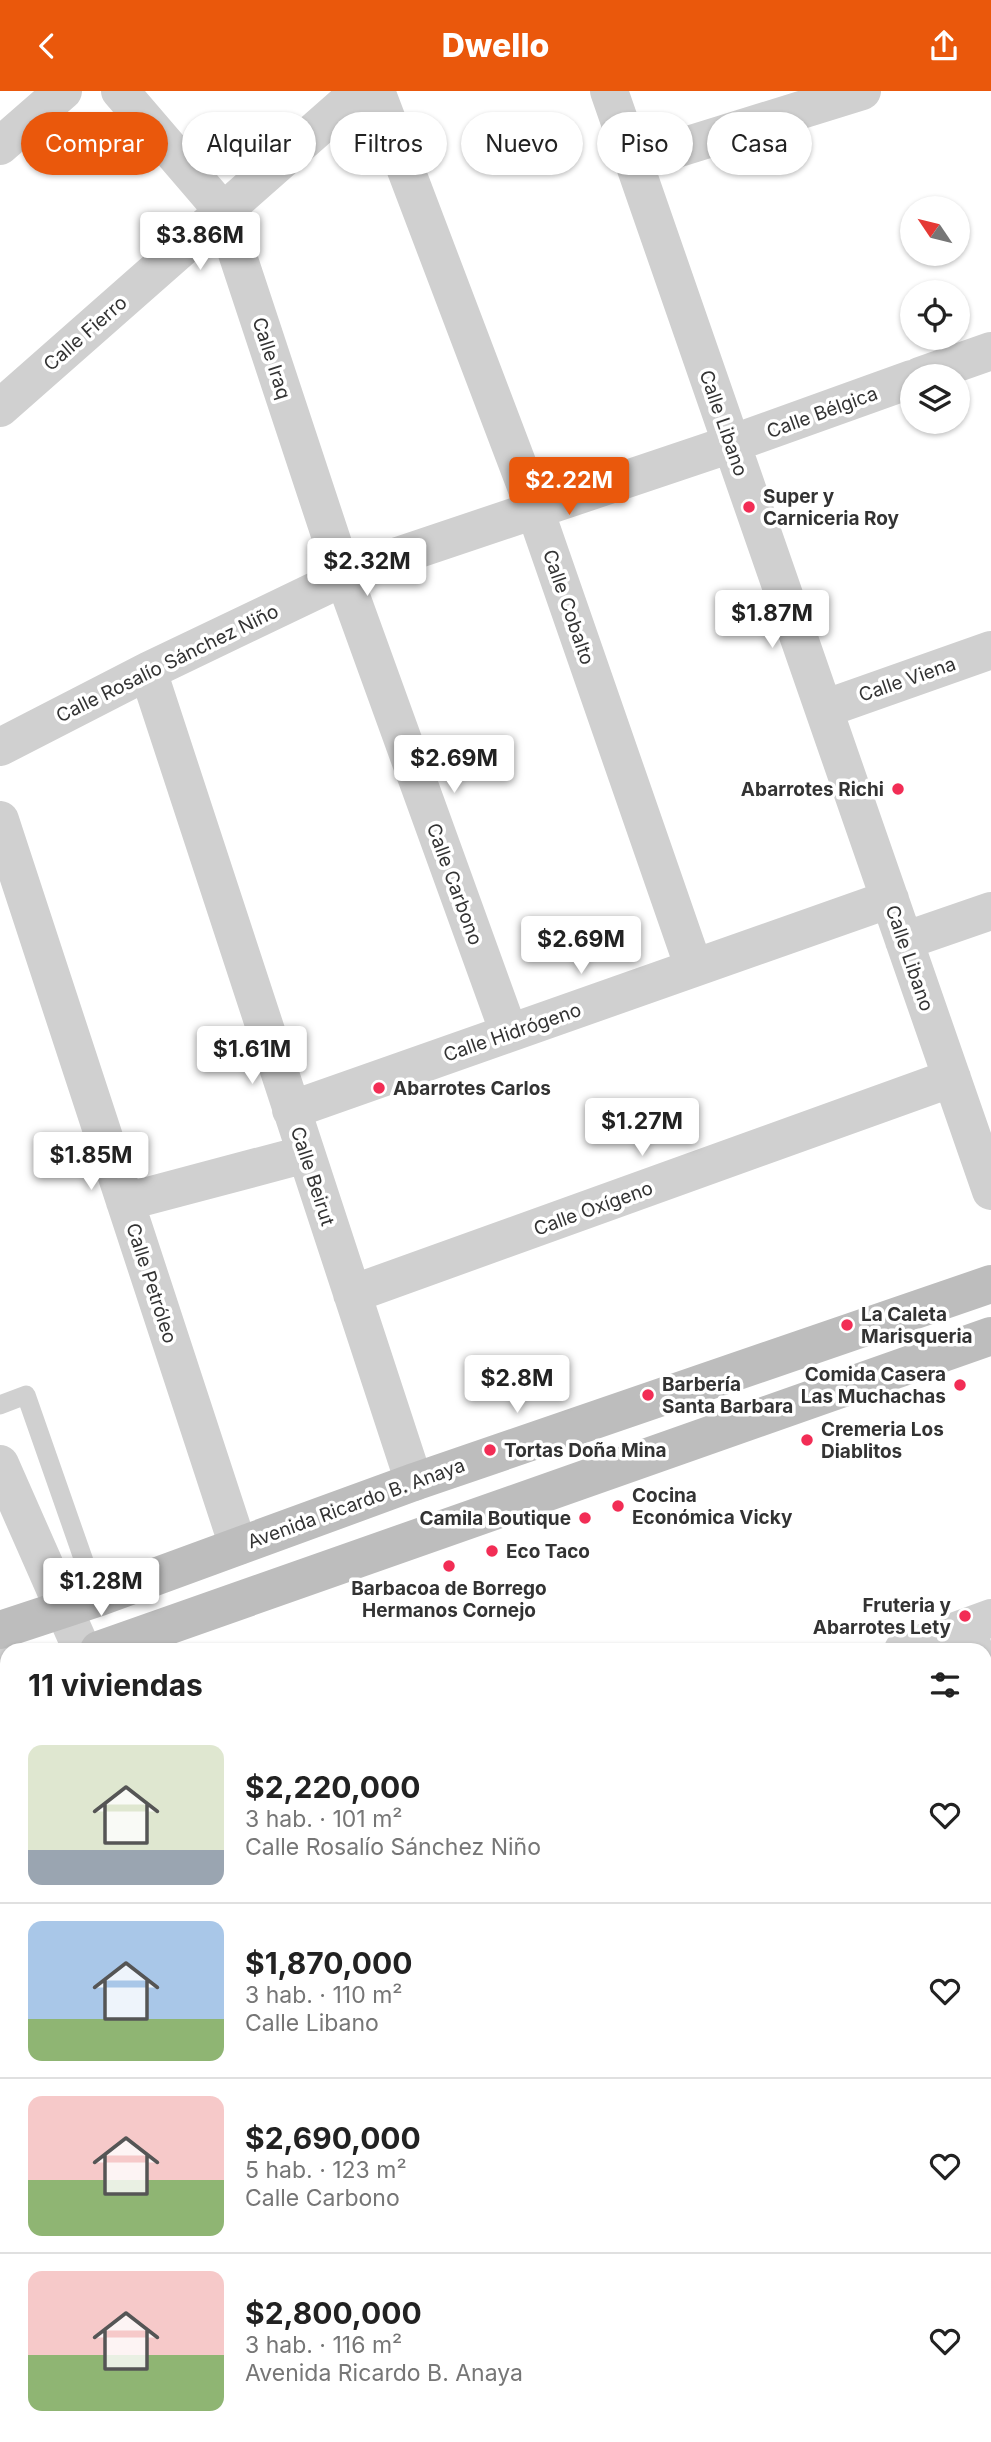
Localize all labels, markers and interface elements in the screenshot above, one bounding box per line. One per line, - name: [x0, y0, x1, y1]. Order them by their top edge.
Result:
- text: Dwello: [442, 26, 549, 65]
- icon: back: [28, 27, 66, 65]
- icon: share: [925, 27, 963, 65]
- chip: Comprar: [21, 112, 168, 175]
- chip: Alquilar: [182, 112, 316, 175]
- chip: Filtros: [330, 112, 447, 175]
- chip: Nuevo: [461, 112, 583, 175]
- chip: Piso: [597, 112, 693, 175]
- chip: Casa: [707, 112, 812, 175]
- north arrow: [900, 196, 970, 266]
- map controls: [900, 196, 970, 434]
- pin: $3.86M: [143, 213, 257, 272]
- text: $3.86M: [156, 221, 244, 249]
- button: locate: [900, 280, 970, 350]
- street label: Calle Fierro: [39, 291, 132, 376]
- street label: Calle Iraq: [247, 314, 296, 402]
- button: layers: [900, 364, 970, 434]
- street label: Calle Libano: [695, 367, 752, 479]
- street label: Calle Bélgica: [764, 382, 881, 443]
- pin: $2.22M: [512, 457, 626, 517]
- text: $2.22M: [525, 466, 613, 494]
- place label: Super y Carniceria Roy: [763, 485, 900, 530]
- marker: Super y Carniceria Roy: [741, 499, 757, 515]
- pin: $2.32M: [310, 539, 424, 598]
- text: $2.32M: [323, 547, 411, 575]
- street label: Calle Cobalto: [538, 547, 599, 668]
- pin: $1.87M: [715, 591, 829, 650]
- text: $1.87M: [731, 599, 813, 627]
- street label: Calle Rosalío Sánchez Niño: [52, 600, 282, 727]
- street label: Calle Viena: [856, 652, 959, 707]
- pin: $2.69M: [397, 735, 511, 795]
- text: $2.69M: [410, 744, 498, 772]
- place label: Abarrotes Richi: [741, 778, 884, 801]
- marker: Abarrotes Richi: [890, 781, 906, 797]
- street label: Calle Carbono: [422, 820, 487, 948]
- street label: Calle Libano: [881, 902, 938, 1014]
- pin: $2.69M: [524, 917, 638, 976]
- text: $2.69M: [537, 925, 625, 953]
- street label: Calle Hidrógeno: [440, 998, 584, 1067]
- pin: $1.61M: [195, 1027, 309, 1086]
- text: $1.61M: [213, 1035, 291, 1063]
- place label: Abarrotes Carlos: [393, 1077, 551, 1100]
- marker: Abarrotes Carlos: [371, 1080, 387, 1096]
- pin: $1.27M: [585, 1098, 699, 1158]
- text: $1.27M: [601, 1107, 683, 1135]
- street label: Calle Beirut: [286, 1124, 339, 1229]
- pin: $1.85M: [34, 1133, 148, 1192]
- text: $1.85M: [49, 1141, 133, 1169]
- street label: Calle Oxígeno: [530, 1176, 656, 1241]
- street label: Calle Petróleo: [121, 1220, 182, 1346]
- place label: La Caleta Marisqueria: [861, 1303, 973, 1348]
- marker: La Caleta Marisqueria: [839, 1317, 855, 1333]
- pin: $2.8M: [468, 1355, 566, 1415]
- place label: Comida Casera Las Muchachas: [801, 1363, 946, 1408]
- text: $2.8M: [481, 1364, 553, 1392]
- place label: Barbería Santa Barbara: [662, 1373, 793, 1418]
- marker: Comida Casera Las Muchachas: [952, 1377, 968, 1393]
- marker: Barbería Santa Barbara: [640, 1387, 656, 1403]
- place label: Cremeria Los Diablitos: [821, 1418, 944, 1463]
- marker: Cremeria Los Diablitos: [799, 1432, 815, 1448]
- place label: Tortas Doña Mina: [504, 1439, 667, 1462]
- marker: Tortas Doña Mina: [482, 1442, 498, 1458]
- street label: Avenida Ricardo B. Anaya: [244, 1453, 468, 1554]
- place label: Cocina Económica Vicky: [632, 1484, 793, 1529]
- marker: Cocina Económica Vicky: [610, 1498, 626, 1514]
- place label: Camila Boutique: [419, 1507, 571, 1530]
- marker: Camila Boutique: [577, 1510, 593, 1526]
- place label: Eco Taco: [506, 1540, 590, 1563]
- marker: Eco Taco: [484, 1543, 500, 1559]
- marker: Barbacoa de Borrego Hermanos Cornejo: [441, 1558, 457, 1574]
- pin: $1.28M: [44, 1559, 158, 1618]
- text: $1.28M: [59, 1567, 143, 1595]
- place label: Barbacoa de Borrego Hermanos Cornejo: [351, 1577, 547, 1622]
- place label: Fruteria y Abarrotes Lety: [813, 1594, 952, 1639]
- marker: Fruteria y Abarrotes Lety: [957, 1608, 973, 1624]
- icon: filters: [926, 1666, 964, 1704]
- text: 11 viviendas: [28, 1667, 203, 1703]
- text: $2,220,000: [245, 1769, 421, 1805]
- icon: home: [84, 1773, 168, 1857]
- icon: heart: [926, 1796, 964, 1834]
- text: 3 hab. · 101 m²: [245, 1805, 402, 1833]
- text: Calle Rosalío Sánchez Niño: [245, 1833, 541, 1861]
- text: $1,870,000: [245, 1945, 412, 1981]
- icon: home: [84, 1949, 168, 2033]
- icon: heart: [926, 1972, 964, 2010]
- text: 3 hab. · 110 m²: [245, 1981, 402, 2009]
- text: Calle Libano: [245, 2009, 379, 2037]
- text: $2,690,000: [245, 2120, 421, 2156]
- icon: home: [84, 2124, 168, 2208]
- icon: heart: [926, 2147, 964, 2185]
- text: 5 hab. · 123 m²: [245, 2156, 407, 2184]
- text: Calle Carbono: [245, 2184, 400, 2212]
- text: $2,800,000: [245, 2295, 422, 2331]
- icon: home: [84, 2299, 168, 2383]
- icon: heart: [926, 2322, 964, 2360]
- text: 3 hab. · 116 m²: [245, 2331, 402, 2359]
- text: Avenida Ricardo B. Anaya: [245, 2359, 523, 2387]

